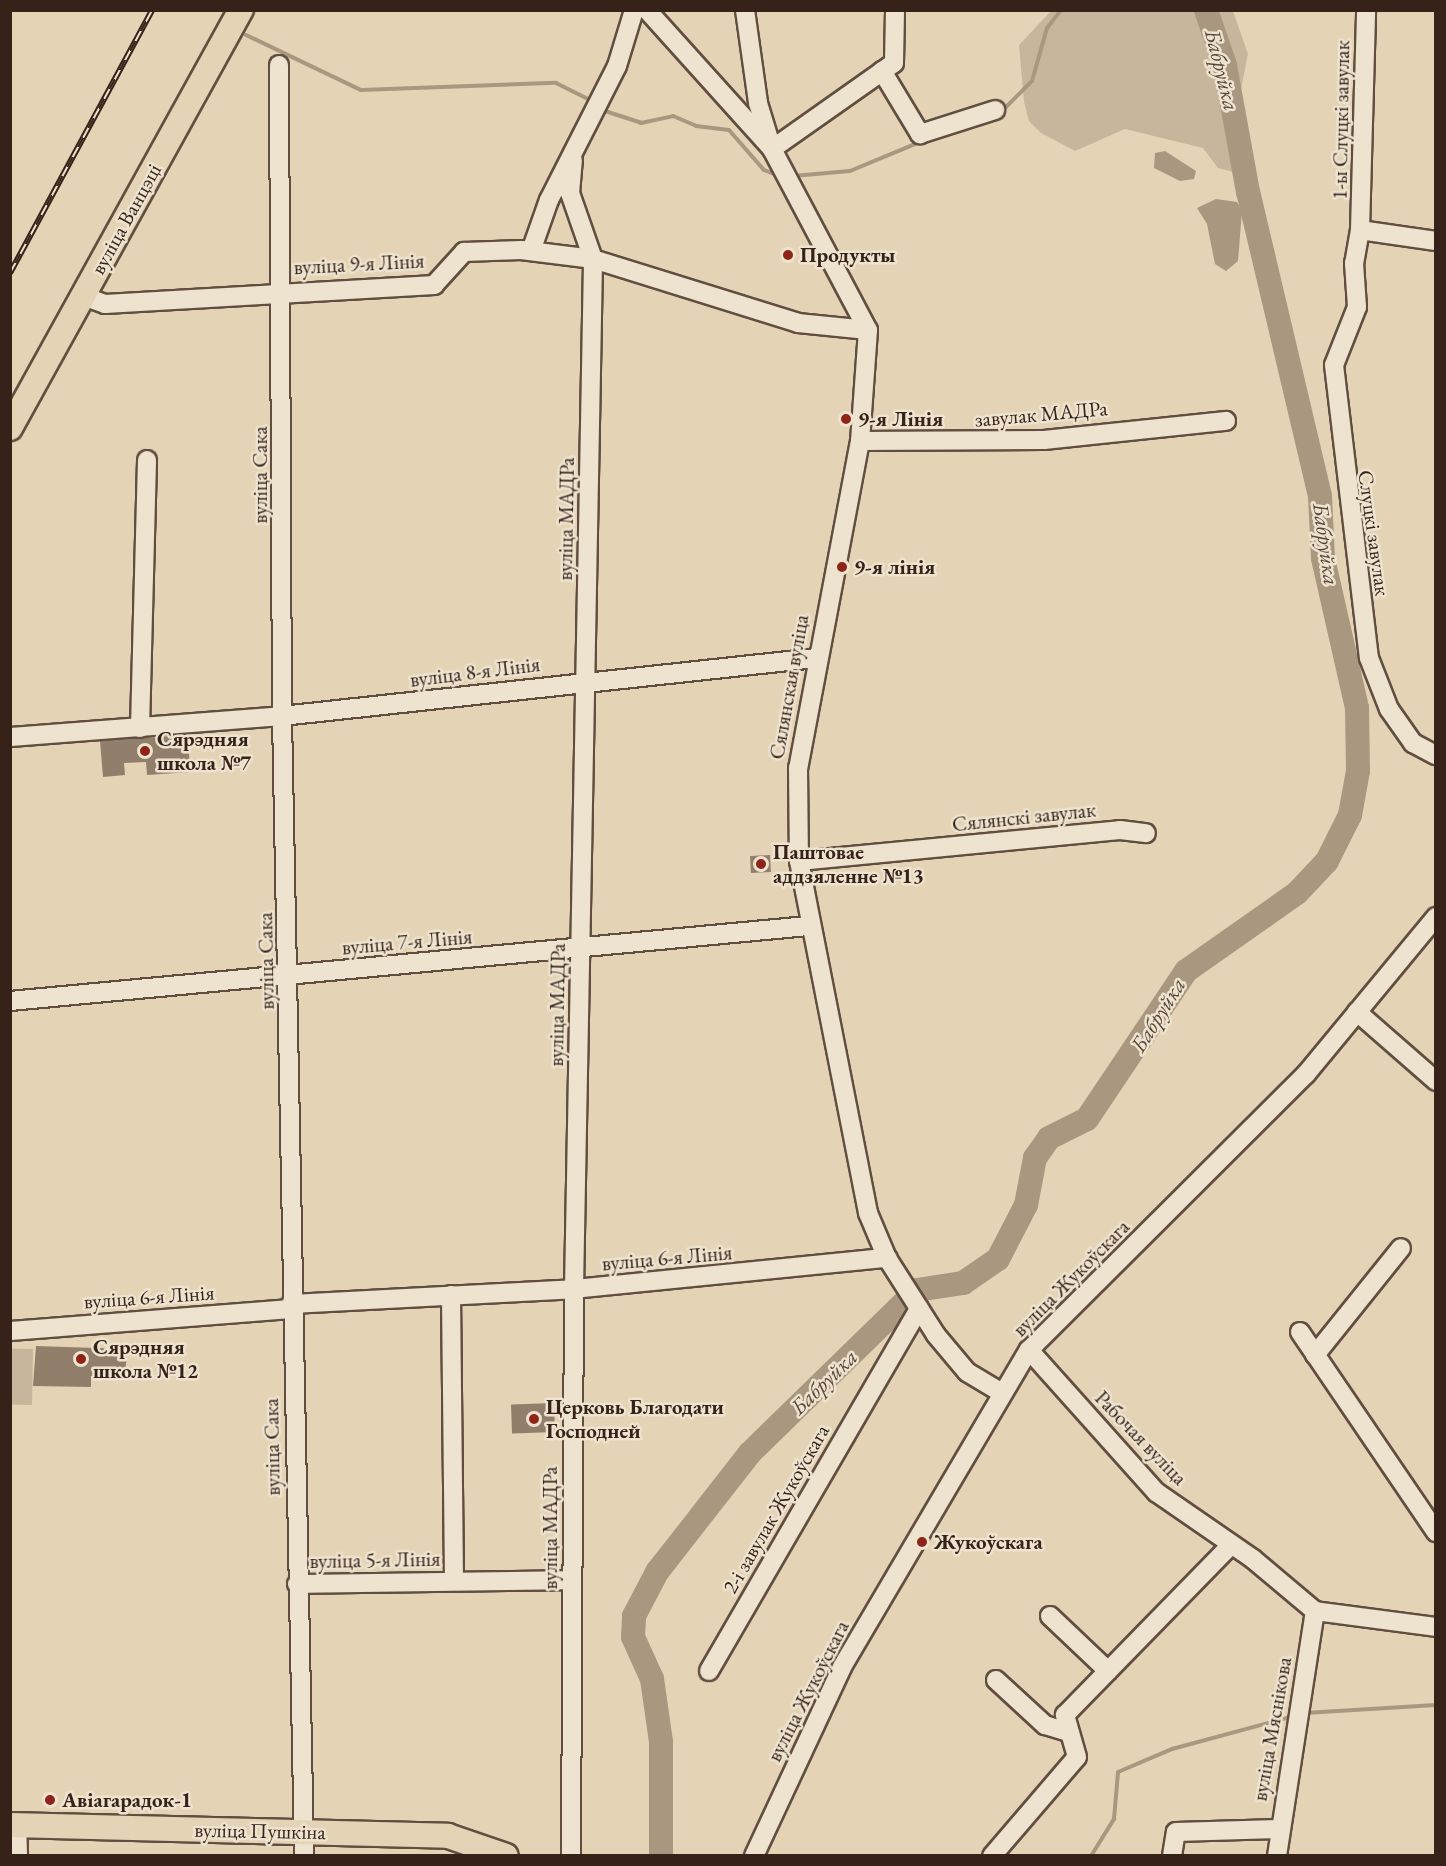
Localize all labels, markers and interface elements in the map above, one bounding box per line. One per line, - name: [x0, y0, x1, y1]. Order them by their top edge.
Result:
- water label: Бабруйка: [1199, 27, 1245, 113]
- street label: 1-ы Слуцкі завулак: [1327, 40, 1355, 200]
- street label: вуліца Ванцэці: [85, 159, 167, 279]
- place label: Продукты: [800, 242, 895, 268]
- street label: вуліца 9-я Лінія: [293, 248, 425, 280]
- marker: Продукты: [781, 248, 795, 262]
- street label: завулак МАДРа: [973, 396, 1109, 432]
- place label: 9-я Лінія: [858, 406, 943, 432]
- marker: 9-я Лінія: [839, 412, 853, 426]
- street label: вуліца Сака: [247, 426, 273, 524]
- street label: вуліца МАДРа: [552, 457, 580, 581]
- street label: Слуцкі завулак: [1353, 469, 1395, 597]
- water label: Бабруйка: [1307, 501, 1345, 587]
- place label: 9-я лінія: [854, 554, 935, 580]
- marker: 9-я лінія: [835, 560, 849, 574]
- street label: Сялянская вуліца: [764, 613, 814, 761]
- street label: вуліца 8-я Лінія: [409, 652, 541, 692]
- place label: Сярэдняя школа №7: [157, 726, 251, 776]
- marker: Сярэдняя школа №7: [138, 744, 152, 758]
- street label: Сялянскі завулак: [951, 797, 1097, 837]
- place label: Паштовае аддзяленне №13: [773, 839, 924, 889]
- marker: Паштовае аддзяленне №13: [754, 857, 768, 871]
- street label: вуліца Сака: [253, 912, 279, 1010]
- street label: вуліца 7-я Лінія: [341, 924, 473, 960]
- street label: вуліца МАДРа: [543, 943, 571, 1067]
- water label: Бабруйка: [1125, 973, 1191, 1057]
- street label: вуліца Жукоўскага: [1007, 1214, 1135, 1342]
- street label: вуліца 6-я Лінія: [601, 1240, 733, 1276]
- street label: вуліца 6-я Лінія: [83, 1280, 215, 1314]
- place label: Сярэдняя школа №12: [93, 1334, 198, 1384]
- water label: Бабруйка: [785, 1344, 863, 1420]
- marker: Сярэдняя школа №12: [74, 1352, 88, 1366]
- street label: Рабочая вуліца: [1090, 1385, 1192, 1491]
- place label: Церковь Благодати Господней: [546, 1394, 724, 1444]
- street label: вуліца Сака: [259, 1398, 285, 1496]
- marker: Церковь Благодати Господней: [527, 1412, 541, 1426]
- street label: 2-і завулак Жукоўскага: [717, 1420, 835, 1598]
- street label: вуліца МАДРа: [537, 1466, 563, 1590]
- place label: Жукоўскага: [934, 1529, 1043, 1555]
- marker: Жукоўскага: [915, 1535, 929, 1549]
- street label: вуліца 5-я Лінія: [309, 1546, 441, 1574]
- street label: вуліца Жукоўскага: [762, 1616, 854, 1766]
- street label: вуліца Мяснікова: [1247, 1655, 1297, 1803]
- place label: Авіагарадок-1: [62, 1787, 192, 1813]
- marker: Авіагарадок-1: [43, 1793, 57, 1807]
- street label: вуліца Пушкіна: [194, 1817, 326, 1845]

